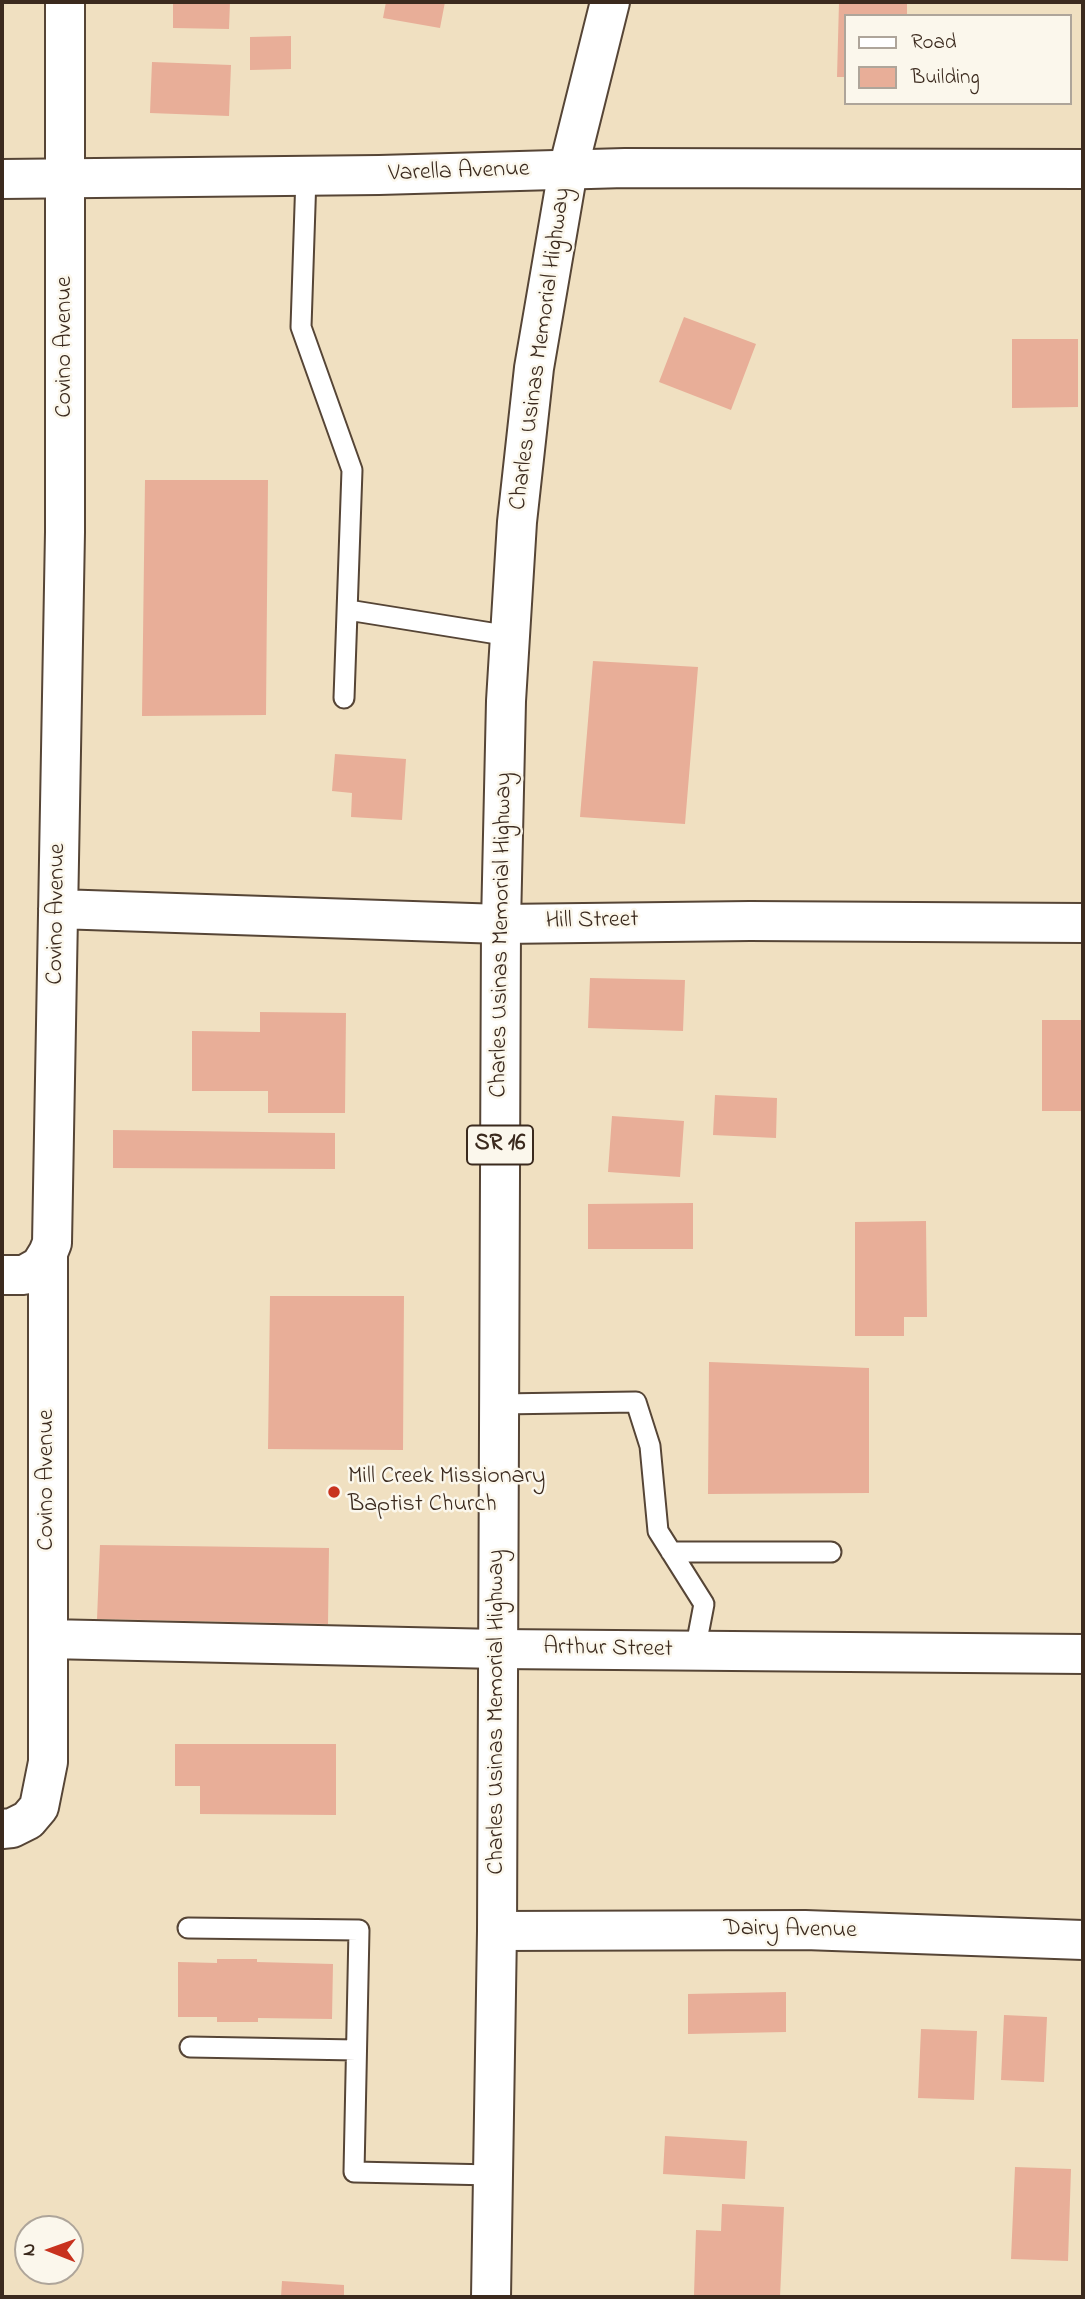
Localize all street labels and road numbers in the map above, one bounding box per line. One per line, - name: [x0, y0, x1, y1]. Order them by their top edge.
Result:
- street label: Varella Avenue: [388, 156, 530, 190]
- street label: Charles Usinas Memorial Highway: [505, 186, 579, 512]
- street label: Covino Avenue: [52, 276, 80, 418]
- street label: Charles Usinas Memorial Highway: [486, 772, 520, 1098]
- street label: Covino Avenue: [42, 843, 74, 985]
- street label: Hill Street: [545, 907, 639, 937]
- road number: SR 16: [467, 1126, 533, 1164]
- street label: Covino Avenue: [34, 1409, 62, 1551]
- street label: Charles Usinas Memorial Highway: [484, 1549, 512, 1875]
- street label: Arthur Street: [543, 1634, 673, 1666]
- street label: Dairy Avenue: [723, 1915, 857, 1947]

